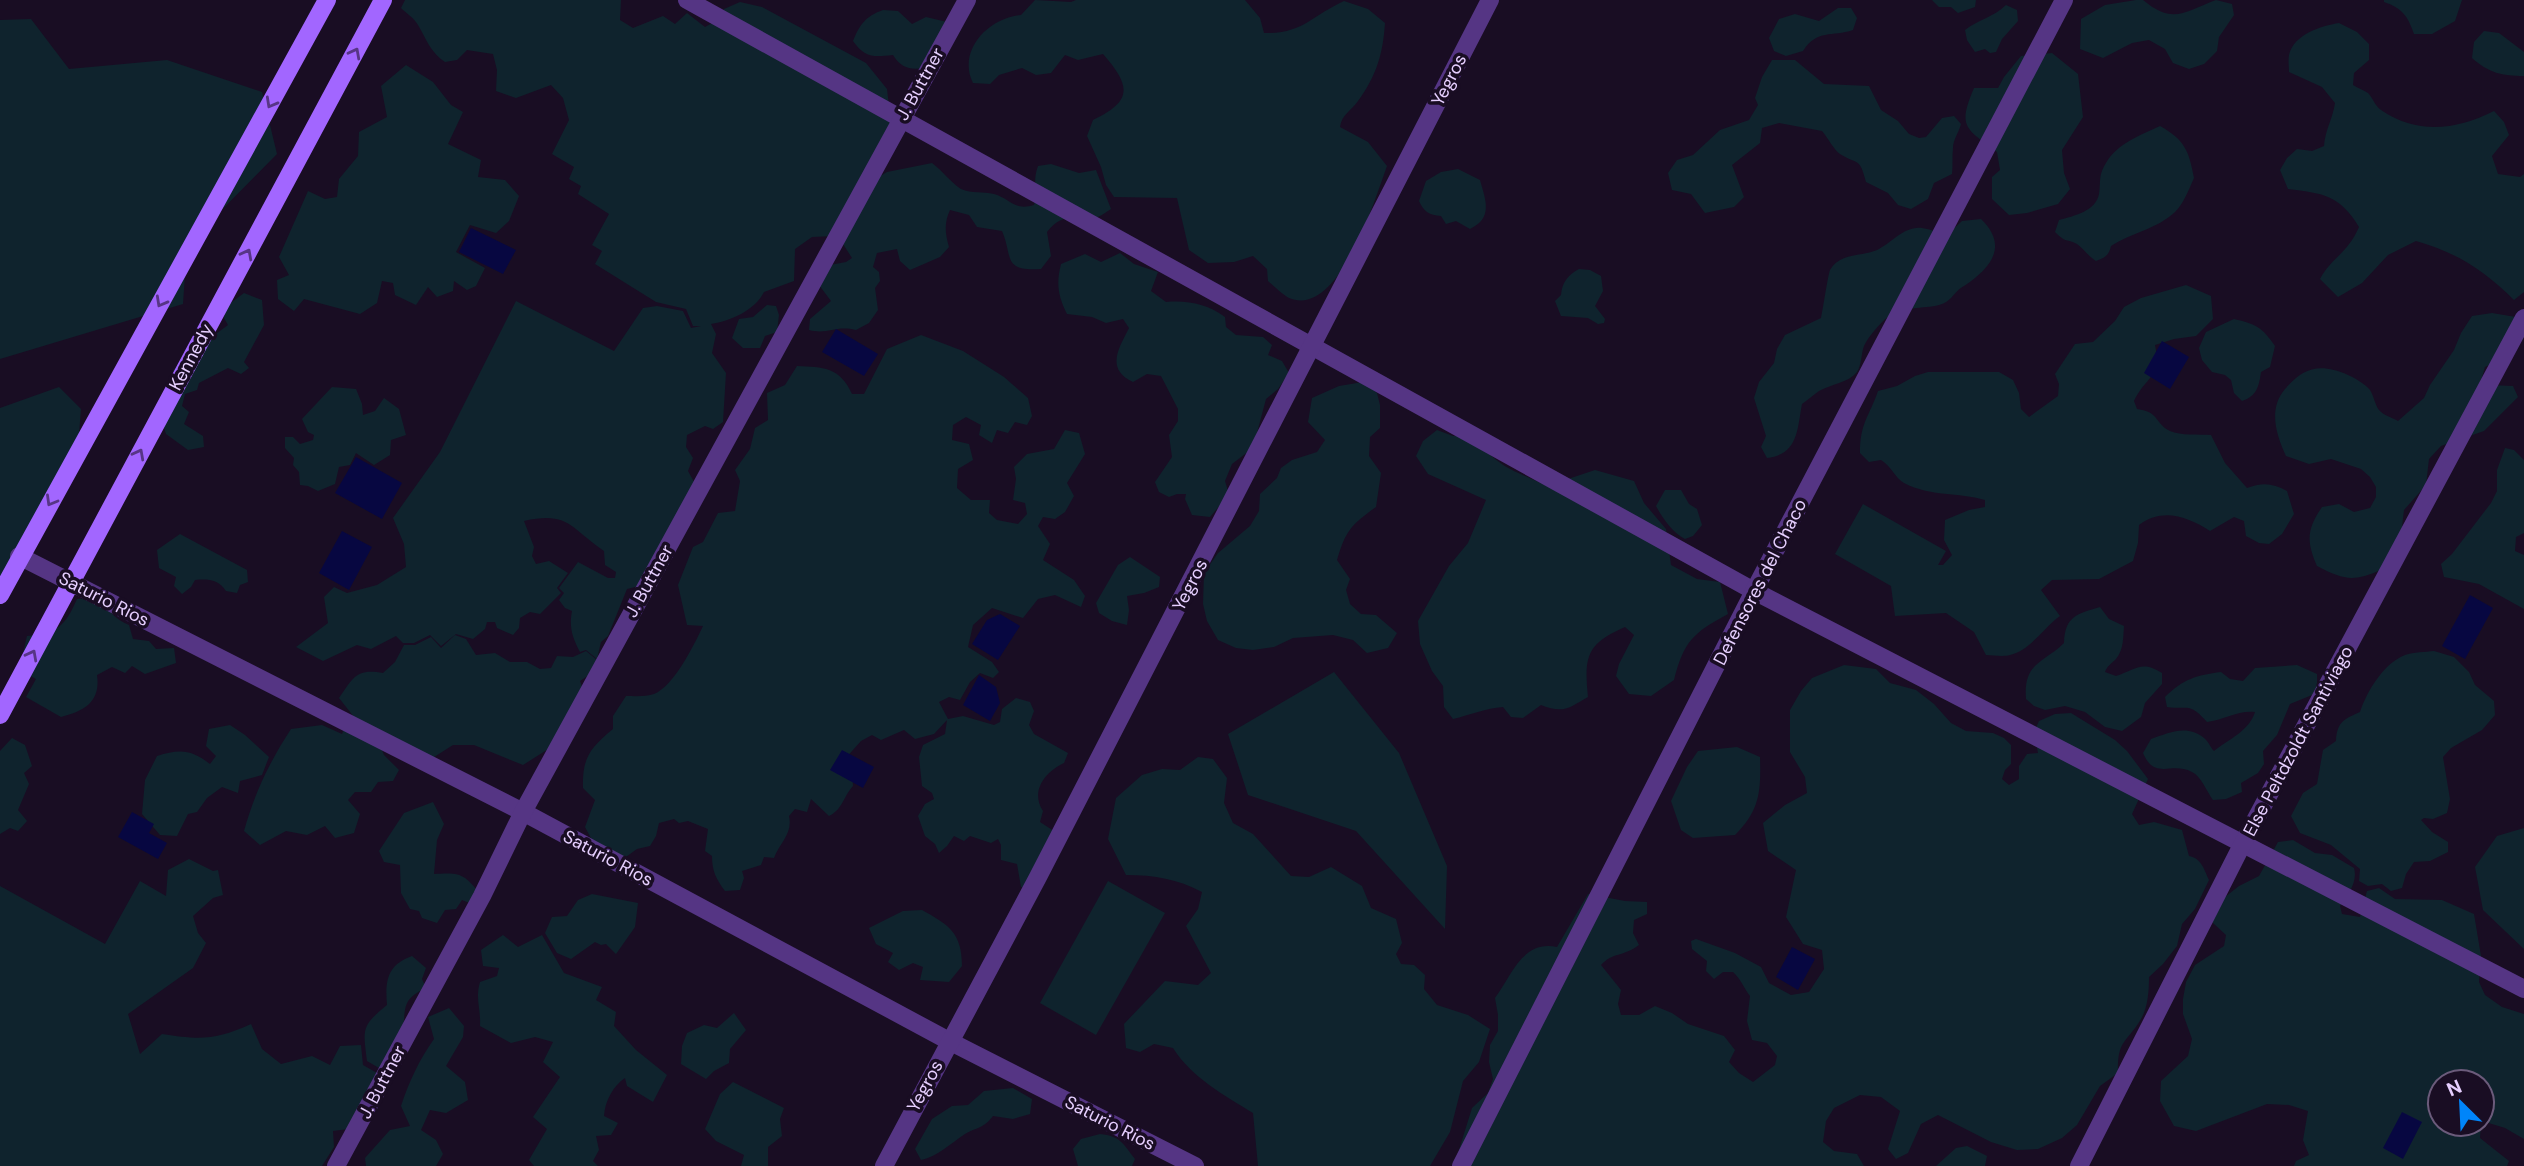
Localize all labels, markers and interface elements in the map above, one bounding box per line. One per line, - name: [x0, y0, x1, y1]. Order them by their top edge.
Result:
- street label: J. Buttner: [890, 43, 950, 125]
- one-way arrow: [347, 48, 360, 61]
- street label: Yegros: [1426, 50, 1472, 110]
- one-way arrow: [266, 95, 279, 108]
- one-way arrow: [239, 248, 252, 261]
- one-way arrow: [156, 295, 169, 307]
- street label: Kennedy: [163, 319, 219, 395]
- one-way arrow: [131, 449, 144, 461]
- one-way arrow: [46, 494, 59, 507]
- street label: Defensores del Chaco: [1708, 495, 1812, 669]
- street label: J. Buttner: [619, 540, 679, 622]
- street label: Yegros: [1167, 555, 1213, 615]
- street label: Saturio Rios: [55, 566, 153, 632]
- street label: Else Peltdzoldt Santiviago: [2238, 642, 2358, 840]
- one-way arrow: [23, 649, 37, 662]
- street label: Saturio Rios: [559, 824, 657, 892]
- street label: J. Buttner: [353, 1041, 411, 1123]
- street label: Yegros: [901, 1056, 949, 1116]
- north arrow: [2426, 1068, 2496, 1138]
- text: N: [2443, 1074, 2466, 1102]
- street label: Saturio Rios: [1061, 1090, 1159, 1156]

